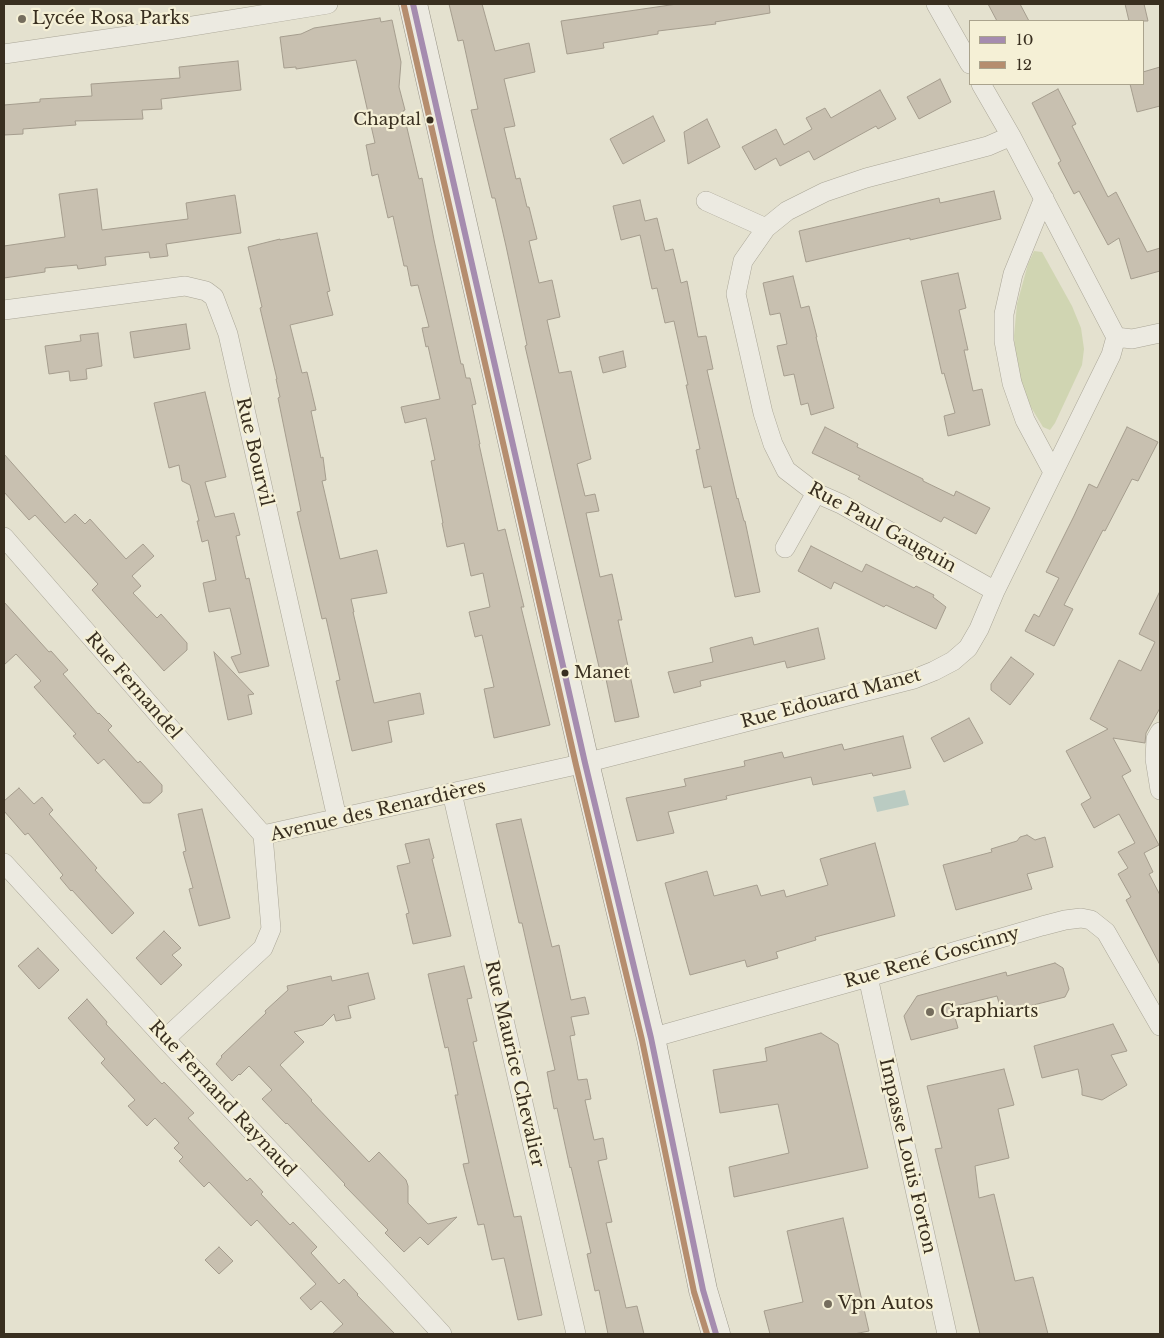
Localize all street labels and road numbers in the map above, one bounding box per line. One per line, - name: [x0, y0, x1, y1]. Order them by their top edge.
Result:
- street label: Rue Bourvil: [231, 396, 277, 508]
- street label: Rue Paul Gauguin: [804, 478, 960, 578]
- street label: Rue Fernandel: [81, 628, 185, 744]
- street label: Rue Edouard Manet: [739, 665, 923, 733]
- street label: Avenue des Renardières: [268, 776, 488, 846]
- street label: Rue René Goscinny: [842, 923, 1022, 993]
- street label: Rue Maurice Chevalier: [480, 958, 548, 1170]
- street label: Rue Fernand Raynaud: [144, 1016, 300, 1182]
- street label: Impasse Louis Forton: [874, 1056, 940, 1256]

